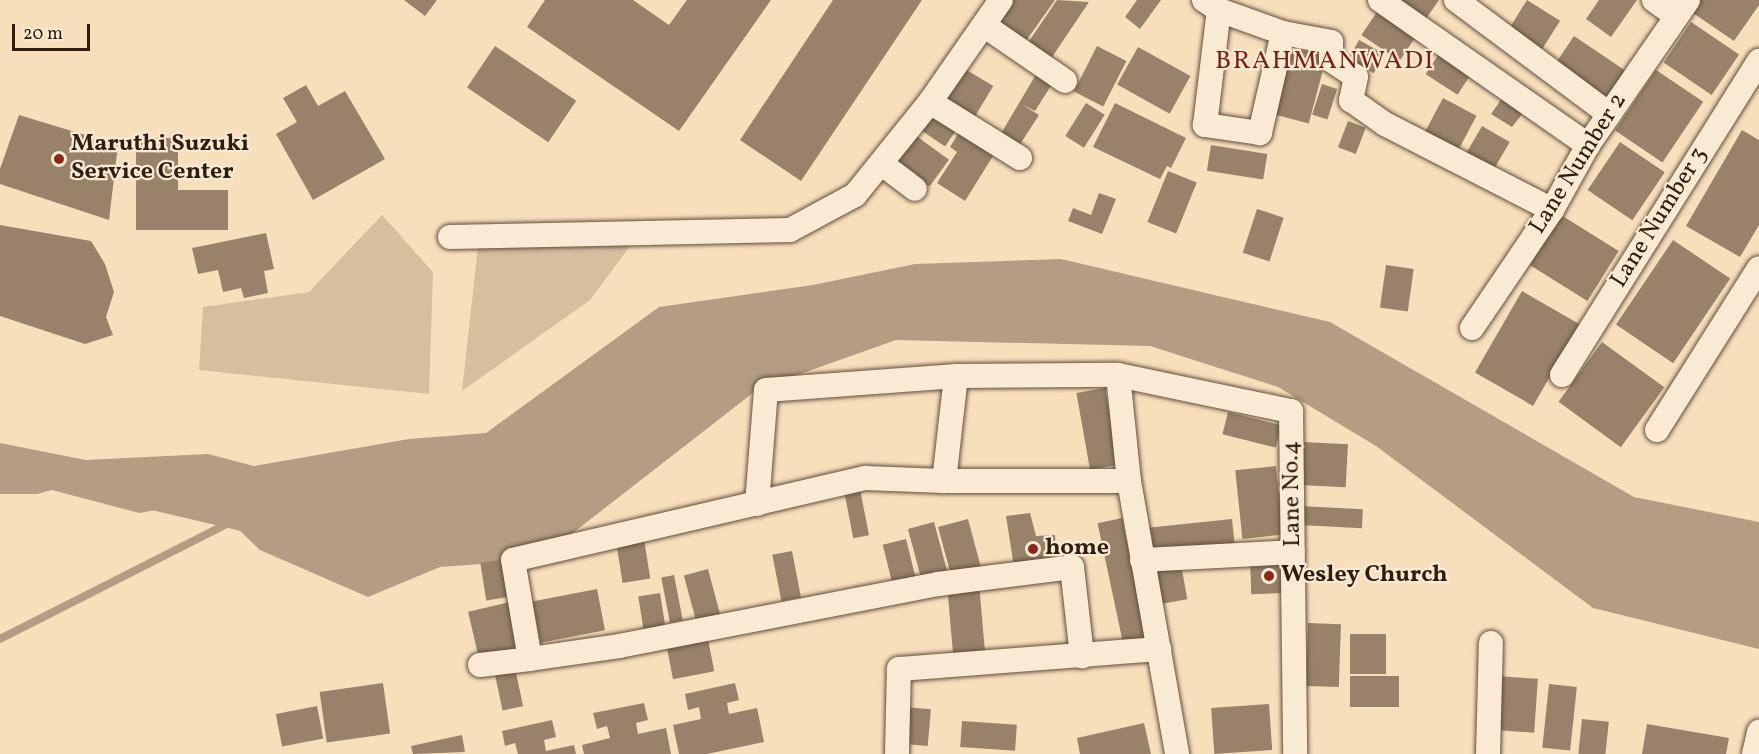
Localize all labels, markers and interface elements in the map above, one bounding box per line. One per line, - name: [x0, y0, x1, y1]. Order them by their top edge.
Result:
- scale bar: [15, 12, 93, 50]
- text: 20 m: [23, 22, 63, 47]
- district label: BRAHMANWADI: [1215, 46, 1435, 78]
- street label: Lane Number 2: [1524, 88, 1634, 240]
- place label: Maruthi Suzuki Service Center: [71, 131, 249, 187]
- street label: Lane Number 3: [1605, 142, 1715, 294]
- marker: Maruthi Suzuki Service Center: [52, 152, 66, 166]
- street label: Lane No.4: [1278, 441, 1308, 547]
- place label: home: [1045, 535, 1109, 563]
- marker: home: [1026, 542, 1040, 556]
- place label: Wesley Church: [1281, 562, 1448, 590]
- marker: Wesley Church: [1262, 569, 1276, 583]

